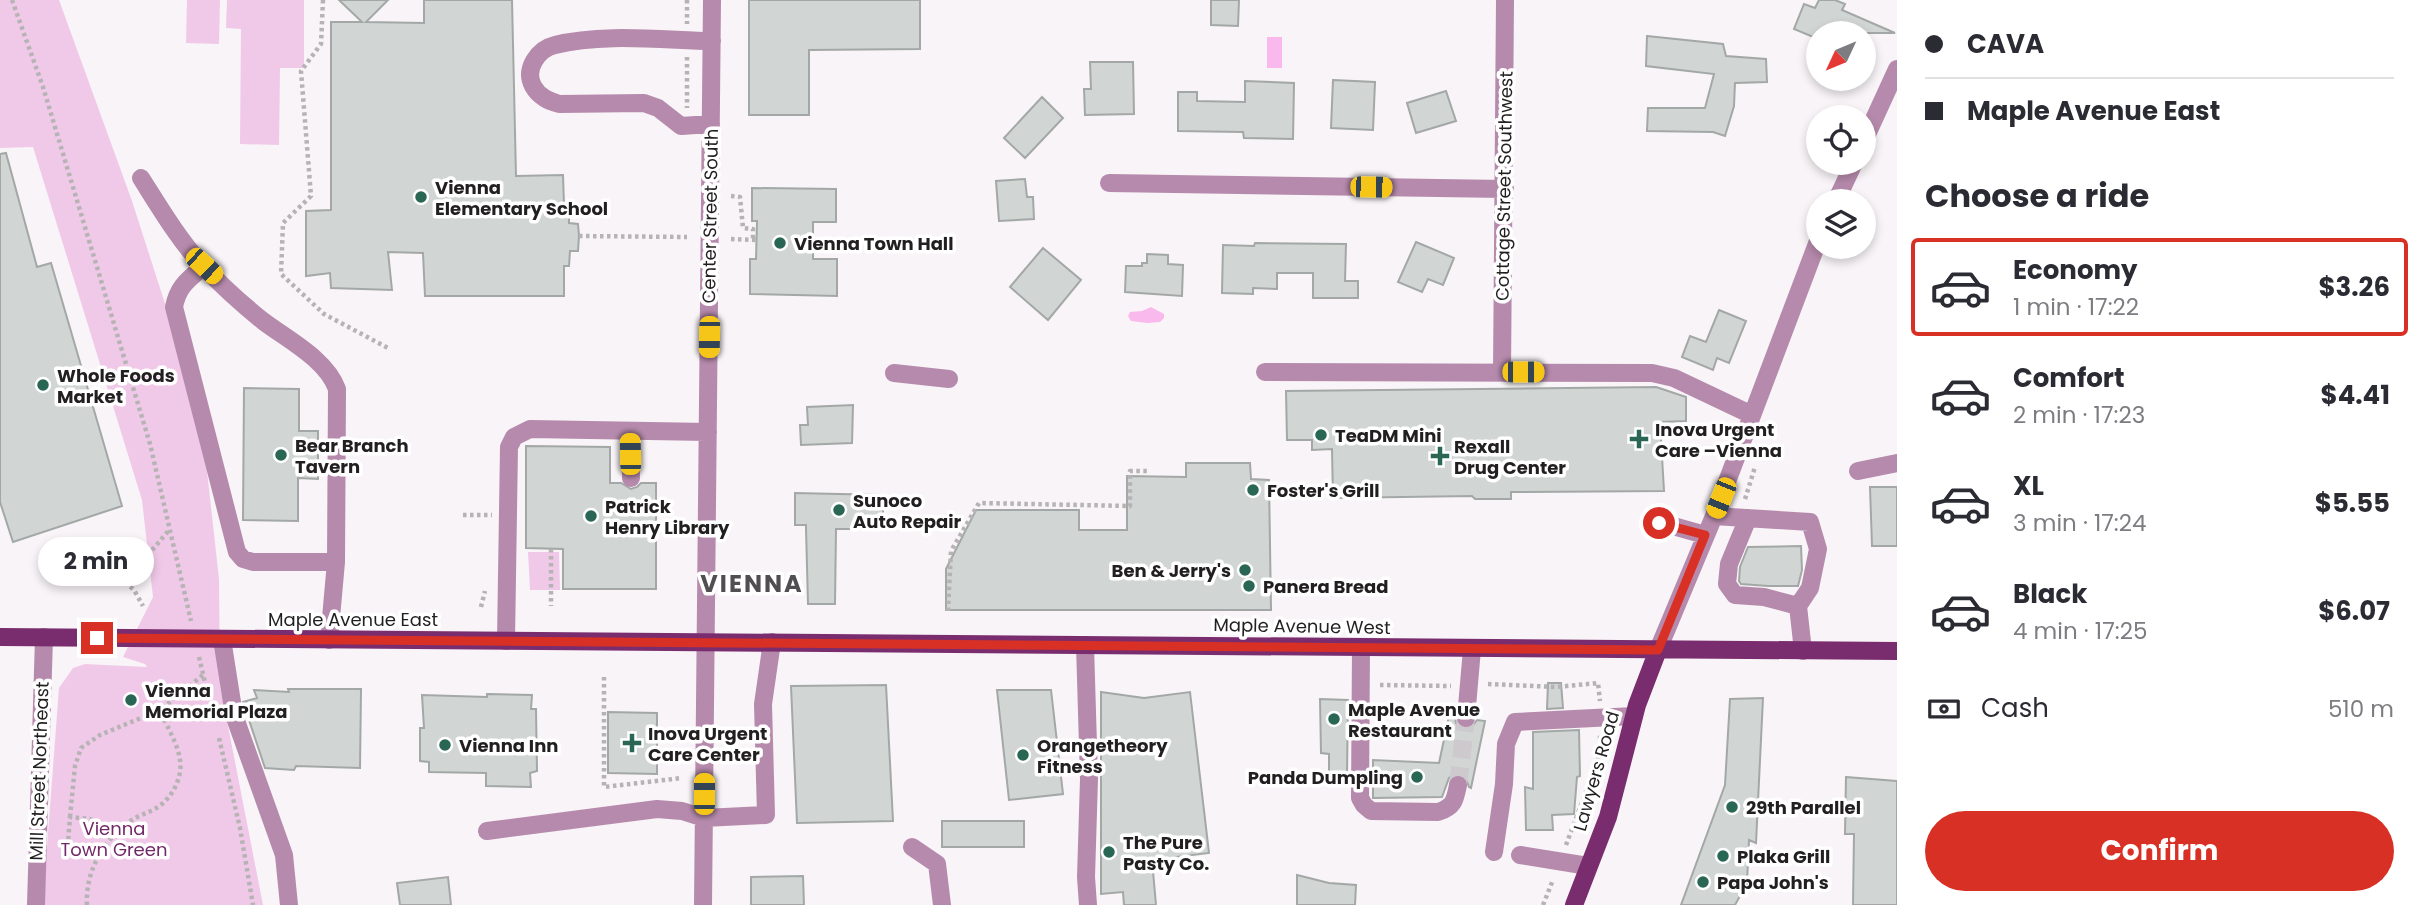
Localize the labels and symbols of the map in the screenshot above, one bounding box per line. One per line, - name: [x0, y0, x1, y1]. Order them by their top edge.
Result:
- north arrow: [1806, 21, 1876, 91]
- street label: Cottage Street Southwest: [1489, 71, 1519, 301]
- street label: Center Street South: [696, 128, 724, 304]
- place label: Vienna Elementary School: [435, 175, 608, 221]
- car: [1350, 176, 1393, 198]
- marker: Vienna Elementary School: [413, 189, 429, 205]
- place label: Vienna Town Hall: [794, 231, 953, 256]
- marker: Vienna Town Hall: [772, 235, 788, 251]
- car: [182, 244, 227, 288]
- car: [699, 316, 720, 358]
- car: [1503, 362, 1545, 383]
- place label: Whole Foods Market: [57, 363, 175, 409]
- marker: Whole Foods Market: [35, 377, 51, 393]
- place label: Inova Urgent Care –Vienna: [1655, 417, 1782, 463]
- place label: TeaDM Mini: [1335, 423, 1442, 448]
- marker: TeaDM Mini: [1313, 427, 1329, 443]
- marker: Inova Urgent Care –Vienna: [1629, 429, 1649, 449]
- place label: Bear Branch Tavern: [295, 433, 409, 479]
- car: [620, 433, 641, 475]
- place label: Rexall Drug Center: [1454, 434, 1566, 480]
- marker: Bear Branch Tavern: [273, 447, 289, 463]
- marker: Rexall Drug Center: [1432, 448, 1448, 464]
- car: [1704, 475, 1739, 521]
- place label: Foster's Grill: [1267, 478, 1380, 503]
- marker: Foster's Grill: [1245, 482, 1261, 498]
- place label: Sunoco Auto Repair: [853, 488, 962, 534]
- place label: Patrick Henry Library: [605, 494, 730, 540]
- marker: Sunoco Auto Repair: [831, 502, 847, 518]
- route start: [1643, 507, 1675, 539]
- marker: Patrick Henry Library: [583, 508, 599, 524]
- callout: 2 min: [39, 536, 155, 586]
- place label: Ben & Jerry's: [1112, 558, 1231, 583]
- marker: Ben & Jerry's: [1237, 562, 1253, 578]
- district label: VIENNA: [700, 567, 804, 600]
- place label: Panera Bread: [1263, 574, 1389, 599]
- marker: Panera Bread: [1241, 578, 1257, 594]
- street label: Maple Avenue East: [268, 607, 438, 632]
- street label: Maple Avenue West: [1213, 612, 1391, 640]
- route end: [81, 622, 113, 654]
- place label: Vienna Memorial Plaza: [145, 678, 287, 724]
- street label: Mill Street Northeast: [23, 681, 55, 861]
- marker: Vienna Memorial Plaza: [123, 692, 139, 708]
- place label: Maple Avenue Restaurant: [1348, 697, 1480, 743]
- street label: Lawyers Road: [1567, 708, 1625, 834]
- marker: Maple Avenue Restaurant: [1326, 711, 1342, 727]
- place label: Inova Urgent Care Center: [648, 721, 767, 767]
- place label: Vienna Inn: [459, 733, 558, 758]
- marker: Inova Urgent Care Center: [622, 733, 642, 753]
- place label: Orangetheory Fitness: [1037, 733, 1168, 779]
- marker: Vienna Inn: [437, 737, 453, 753]
- marker: Orangetheory Fitness: [1015, 747, 1031, 763]
- place label: Panda Dumpling: [1248, 765, 1403, 790]
- marker: Panda Dumpling: [1409, 769, 1425, 785]
- car: [694, 773, 715, 815]
- place label: 29th Parallel: [1746, 795, 1861, 820]
- marker: 29th Parallel: [1724, 799, 1740, 815]
- park label: Vienna Town Green: [61, 816, 167, 862]
- place label: The Pure Pasty Co.: [1123, 830, 1209, 876]
- marker: The Pure Pasty Co.: [1101, 844, 1117, 860]
- place label: Plaka Grill: [1737, 844, 1830, 869]
- marker: Plaka Grill: [1715, 848, 1731, 864]
- place label: Papa John's: [1717, 870, 1829, 895]
- marker: Papa John's: [1695, 874, 1711, 890]

